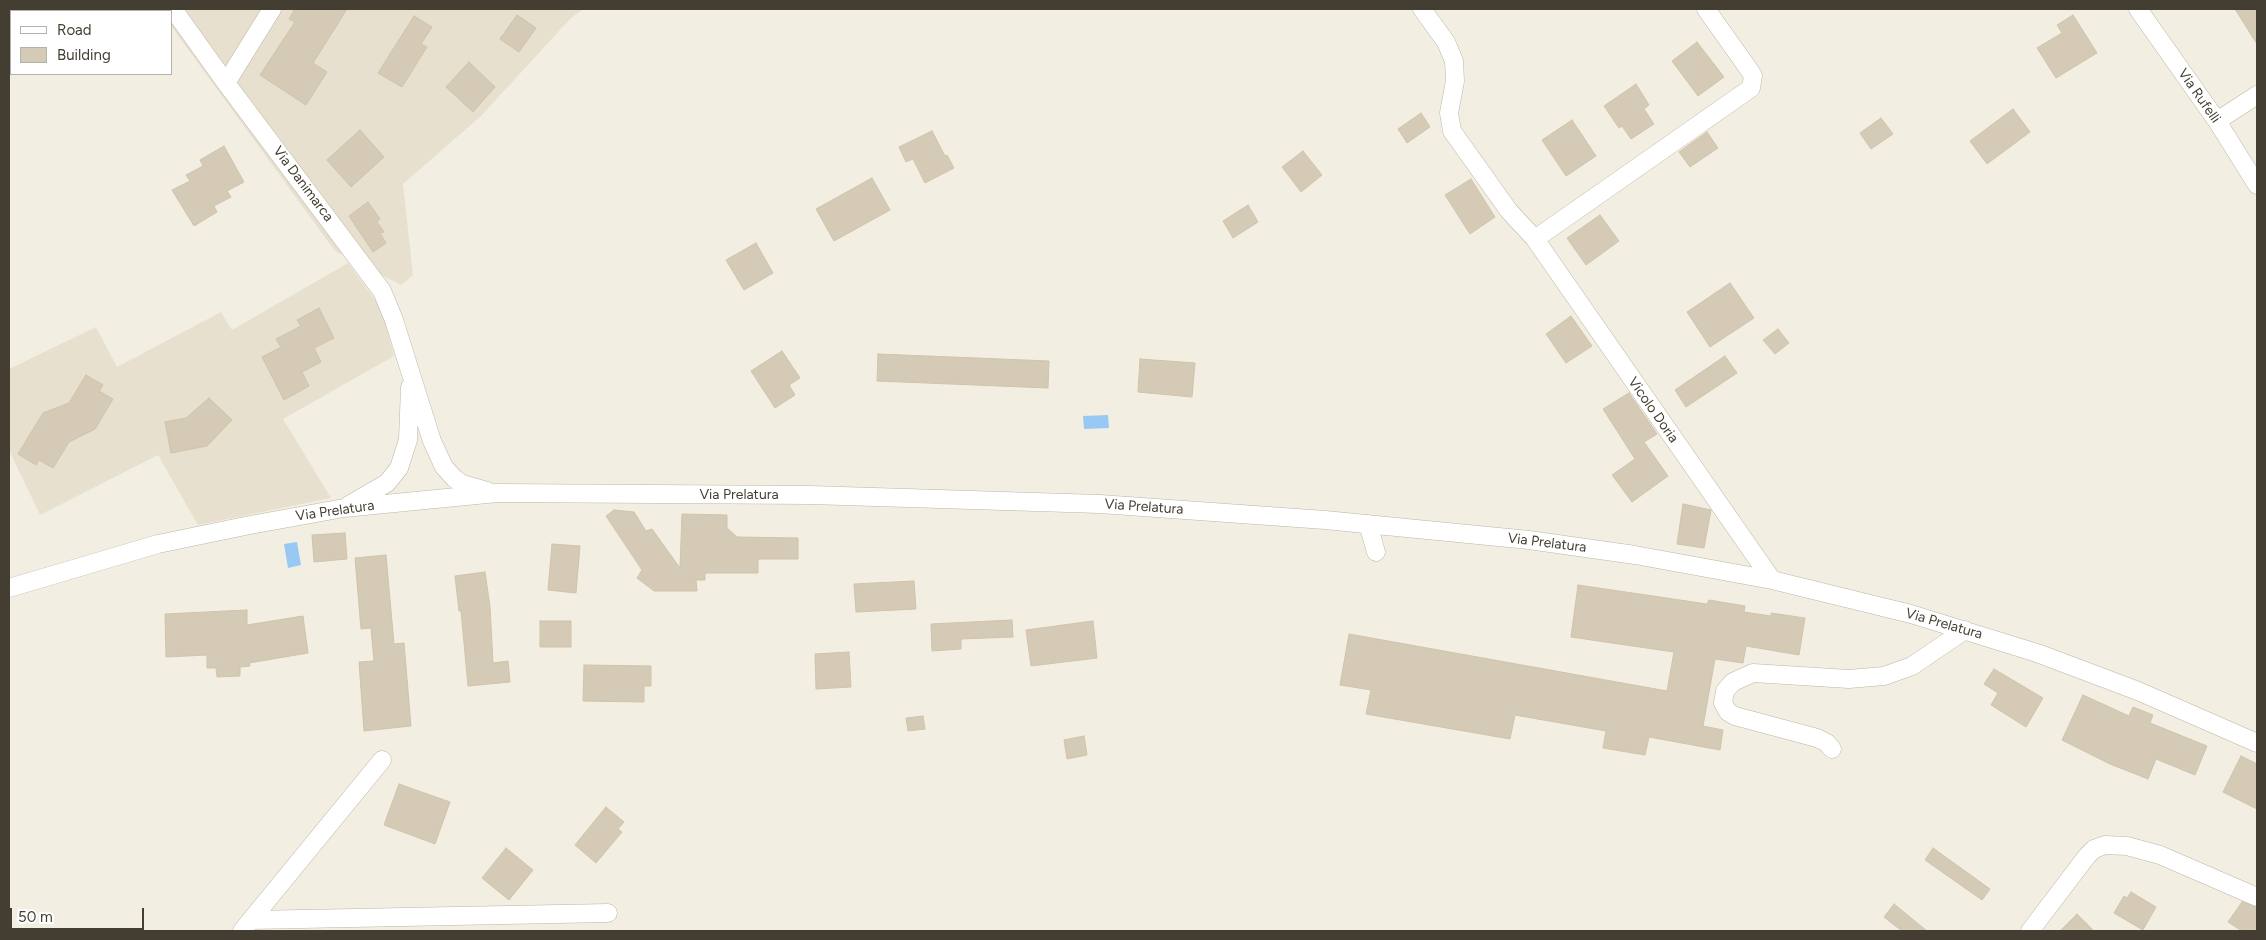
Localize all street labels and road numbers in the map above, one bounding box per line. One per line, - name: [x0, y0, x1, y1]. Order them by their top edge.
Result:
- street label: Via Rufelli: [2174, 66, 2224, 126]
- street label: Via Danimarca: [269, 143, 337, 225]
- street label: Vicolo Doria: [1624, 374, 1682, 446]
- street label: Via Prelatura: [699, 487, 779, 503]
- street label: Via Prelatura: [1104, 496, 1184, 518]
- street label: Via Prelatura: [295, 497, 375, 525]
- street label: Via Prelatura: [1507, 530, 1587, 556]
- street label: Via Prelatura: [1904, 605, 1984, 643]

